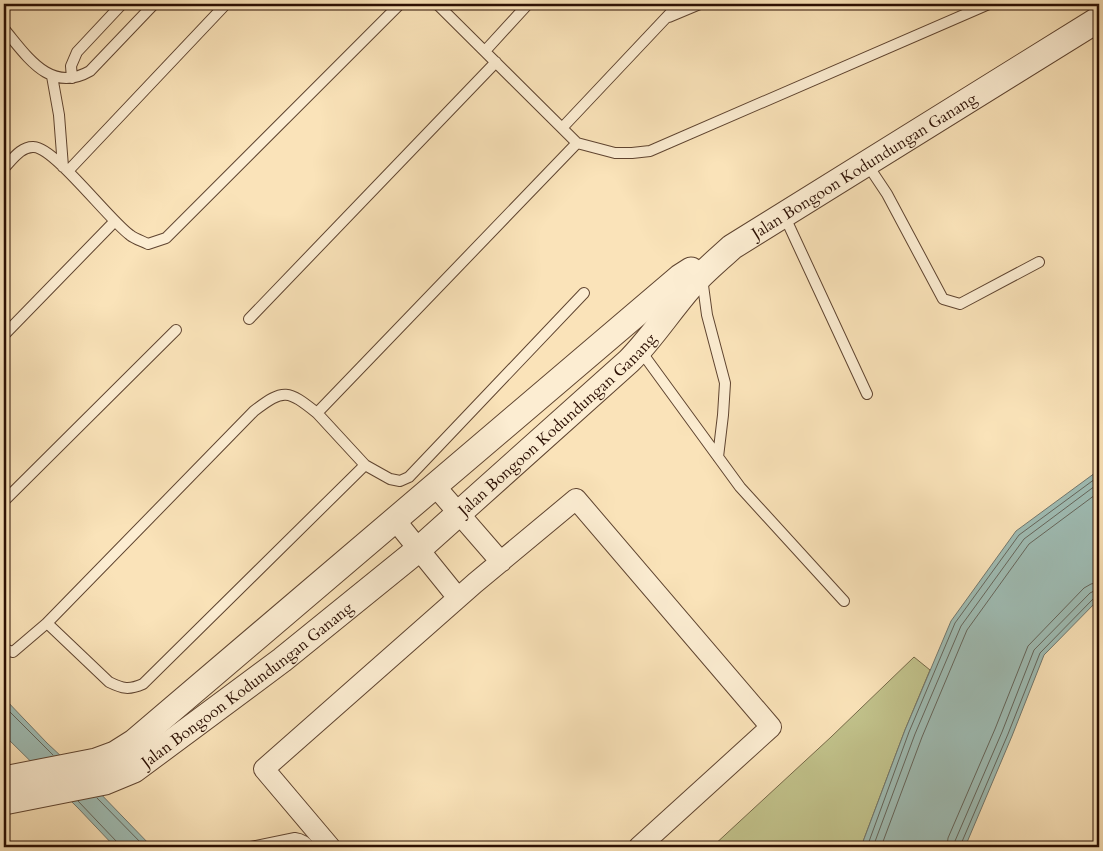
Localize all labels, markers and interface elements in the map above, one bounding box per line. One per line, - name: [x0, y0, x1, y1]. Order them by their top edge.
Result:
- street label: Jalan Bongoon Kodundungan Ganang: [746, 88, 981, 245]
- street label: Jalan Bongoon Kodundungan Ganang: [452, 329, 661, 522]
- street label: Jalan Bongoon Kodundungan Ganang: [135, 597, 358, 774]

